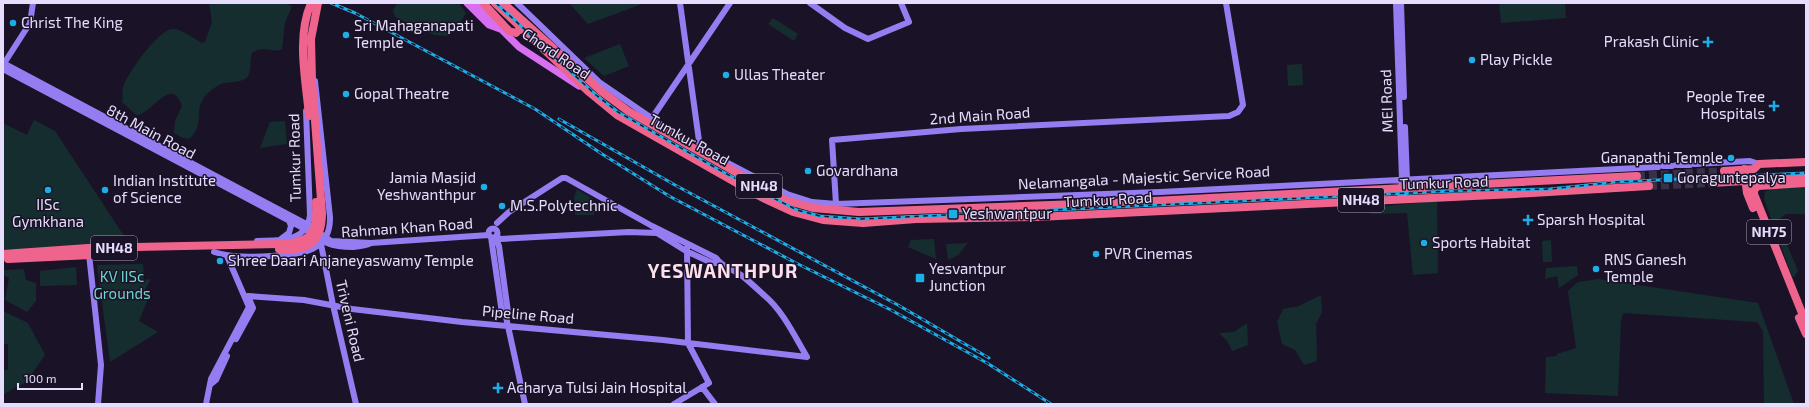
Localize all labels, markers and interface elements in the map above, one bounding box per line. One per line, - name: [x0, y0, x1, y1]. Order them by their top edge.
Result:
- place label: Christ The King: [21, 13, 123, 31]
- place label: Sri Mahaganapati Temple: [354, 16, 474, 51]
- marker: Christ The King: [8, 18, 18, 28]
- street label: Chord Road: [519, 24, 594, 82]
- marker: Sri Mahaganapati Temple: [341, 30, 351, 40]
- place label: Prakash Clinic: [1604, 32, 1699, 50]
- marker: Prakash Clinic: [1702, 36, 1714, 48]
- place label: Play Pickle: [1480, 50, 1553, 68]
- marker: Play Pickle: [1467, 55, 1477, 65]
- place label: Ullas Theater: [734, 65, 825, 83]
- street label: MEI Road: [1376, 69, 1396, 133]
- marker: Ullas Theater: [721, 70, 731, 80]
- place label: Gopal Theatre: [354, 84, 449, 102]
- place label: People Tree Hospitals: [1686, 87, 1765, 122]
- marker: Gopal Theatre: [341, 89, 351, 99]
- street label: 8th Main Road: [104, 100, 199, 162]
- marker: People Tree Hospitals: [1768, 100, 1780, 112]
- street label: 2nd Main Road: [929, 103, 1031, 127]
- street label: Tumkur Road: [646, 110, 733, 169]
- street label: Tumkur Road: [284, 113, 304, 203]
- place label: Ganapathi Temple: [1601, 148, 1723, 166]
- marker: Ganapathi Temple: [1726, 153, 1736, 163]
- place label: Govardhana: [816, 161, 898, 179]
- street label: Nelamangala - Majestic Service Road: [1017, 161, 1270, 194]
- marker: Govardhana: [803, 166, 813, 176]
- place label: Jamia Masjid Yeshwanthpur: [377, 168, 476, 203]
- place label: Goraguntepalya: [1677, 168, 1786, 186]
- place label: Indian Institute of Science: [113, 171, 216, 206]
- street label: Tumkur Road: [1399, 171, 1489, 193]
- marker: Goraguntepalya: [1662, 172, 1674, 184]
- road number: NH48: [736, 174, 782, 198]
- marker: Jamia Masjid Yeshwanthpur: [479, 182, 489, 192]
- marker: IISc Gymkhana: [43, 185, 53, 195]
- marker: Indian Institute of Science: [100, 185, 110, 195]
- street label: Tumkur Road: [1063, 188, 1153, 210]
- road number: NH48: [1338, 188, 1384, 212]
- place label: IISc Gymkhana: [12, 195, 84, 230]
- place label: M.S.Polytechnic: [510, 196, 617, 214]
- marker: M.S.Polytechnic: [497, 201, 507, 211]
- place label: Yeshwantpur: [962, 204, 1052, 222]
- marker: Yeshwantpur: [947, 208, 959, 220]
- place label: Sparsh Hospital: [1537, 210, 1646, 228]
- street label: Rahman Khan Road: [340, 213, 473, 241]
- marker: Sparsh Hospital: [1522, 214, 1534, 226]
- road number: NH75: [1747, 220, 1791, 244]
- place label: Sports Habitat: [1432, 233, 1531, 251]
- road number: NH48: [91, 236, 137, 260]
- marker: Sports Habitat: [1419, 238, 1429, 248]
- place label: PVR Cinemas: [1104, 244, 1193, 262]
- marker: PVR Cinemas: [1091, 249, 1101, 259]
- place label: RNS Ganesh Temple: [1604, 250, 1686, 285]
- place label: Shree Daari Anjaneyaswamy Temple: [228, 251, 474, 270]
- marker: Shree Daari Anjaneyaswamy Temple: [215, 256, 225, 266]
- district label: YESWANTHPUR: [648, 259, 798, 282]
- place label: Yesvantpur Junction: [929, 259, 1006, 294]
- marker: RNS Ganesh Temple: [1591, 264, 1601, 274]
- park label: KV IISc Grounds: [93, 267, 151, 302]
- marker: Yesvantpur Junction: [914, 272, 926, 284]
- street label: Triveni Road: [333, 278, 369, 363]
- street label: Pipeline Road: [481, 301, 575, 327]
- scale bar: [18, 365, 82, 391]
- text: 100 m: [24, 371, 56, 385]
- place label: Acharya Tulsi Jain Hospital: [507, 378, 687, 396]
- marker: Acharya Tulsi Jain Hospital: [492, 382, 504, 394]

